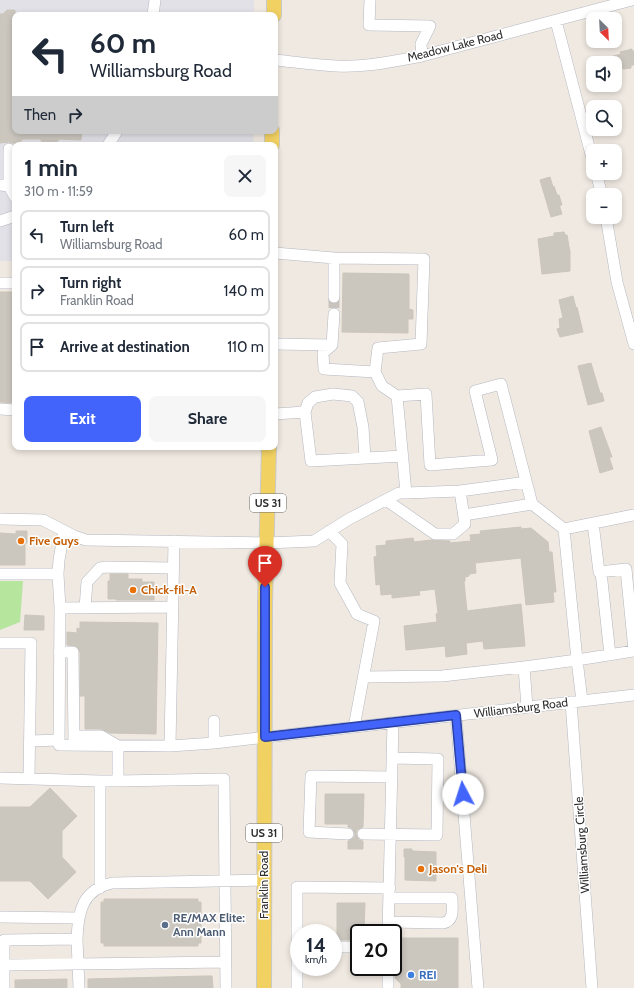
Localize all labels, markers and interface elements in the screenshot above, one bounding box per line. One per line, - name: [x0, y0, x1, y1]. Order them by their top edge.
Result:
- north arrow: [586, 12, 622, 48]
- map controls: [586, 12, 622, 224]
- text: 60 m: [90, 26, 156, 60]
- street label: Meadow Lake Road: [406, 26, 504, 65]
- icon: left: [24, 28, 76, 80]
- button: sound: [586, 56, 622, 92]
- text: Williamsburg Road: [90, 60, 232, 82]
- button: search: [586, 100, 622, 136]
- icon: right: [64, 104, 86, 126]
- text: Then: [24, 106, 56, 124]
- button: +: [586, 144, 622, 180]
- text: 1 min: [24, 153, 78, 182]
- button: close: [224, 155, 266, 197]
- text: 310 m · 11:59: [24, 183, 93, 199]
- button: −: [586, 188, 622, 224]
- text: Turn left: [60, 218, 114, 236]
- icon: left: [26, 224, 48, 246]
- text: 60 m: [228, 226, 264, 244]
- text: Williamsburg Road: [60, 236, 163, 252]
- text: Turn right: [60, 274, 121, 292]
- icon: right: [26, 280, 48, 302]
- text: 140 m: [223, 282, 264, 300]
- text: Franklin Road: [60, 292, 134, 308]
- icon: arrive: [26, 336, 48, 358]
- text: Arrive at destination: [60, 338, 190, 356]
- text: 110 m: [227, 338, 264, 356]
- button: Exit: [24, 396, 141, 442]
- button: Share: [149, 396, 266, 442]
- road number: US 31: [250, 494, 286, 512]
- place label: Five Guys: [29, 533, 79, 548]
- marker: Five Guys: [16, 536, 26, 546]
- pin: [248, 546, 282, 587]
- icon: arrive: [254, 552, 276, 574]
- place label: Chick-fil-A: [141, 582, 197, 597]
- marker: Chick-fil-A: [128, 585, 138, 595]
- street label: Williamsburg Road: [473, 694, 569, 721]
- position arrow: [442, 773, 484, 815]
- street label: Williamsburg Circle: [571, 796, 592, 894]
- road number: US 31: [246, 824, 282, 842]
- street label: Franklin Road: [256, 851, 271, 919]
- place label: Jason's Deli: [428, 861, 487, 876]
- marker: Jason's Deli: [416, 864, 426, 874]
- place label: RE/MAX Elite: Ann Mann: [173, 910, 245, 939]
- marker: RE/MAX Elite: Ann Mann: [160, 920, 170, 930]
- speed limit sign: 20: [350, 924, 402, 976]
- text: 14: [306, 933, 326, 957]
- text: km/h: [305, 953, 327, 966]
- place label: REI: [419, 967, 437, 982]
- marker: REI: [406, 970, 416, 980]

